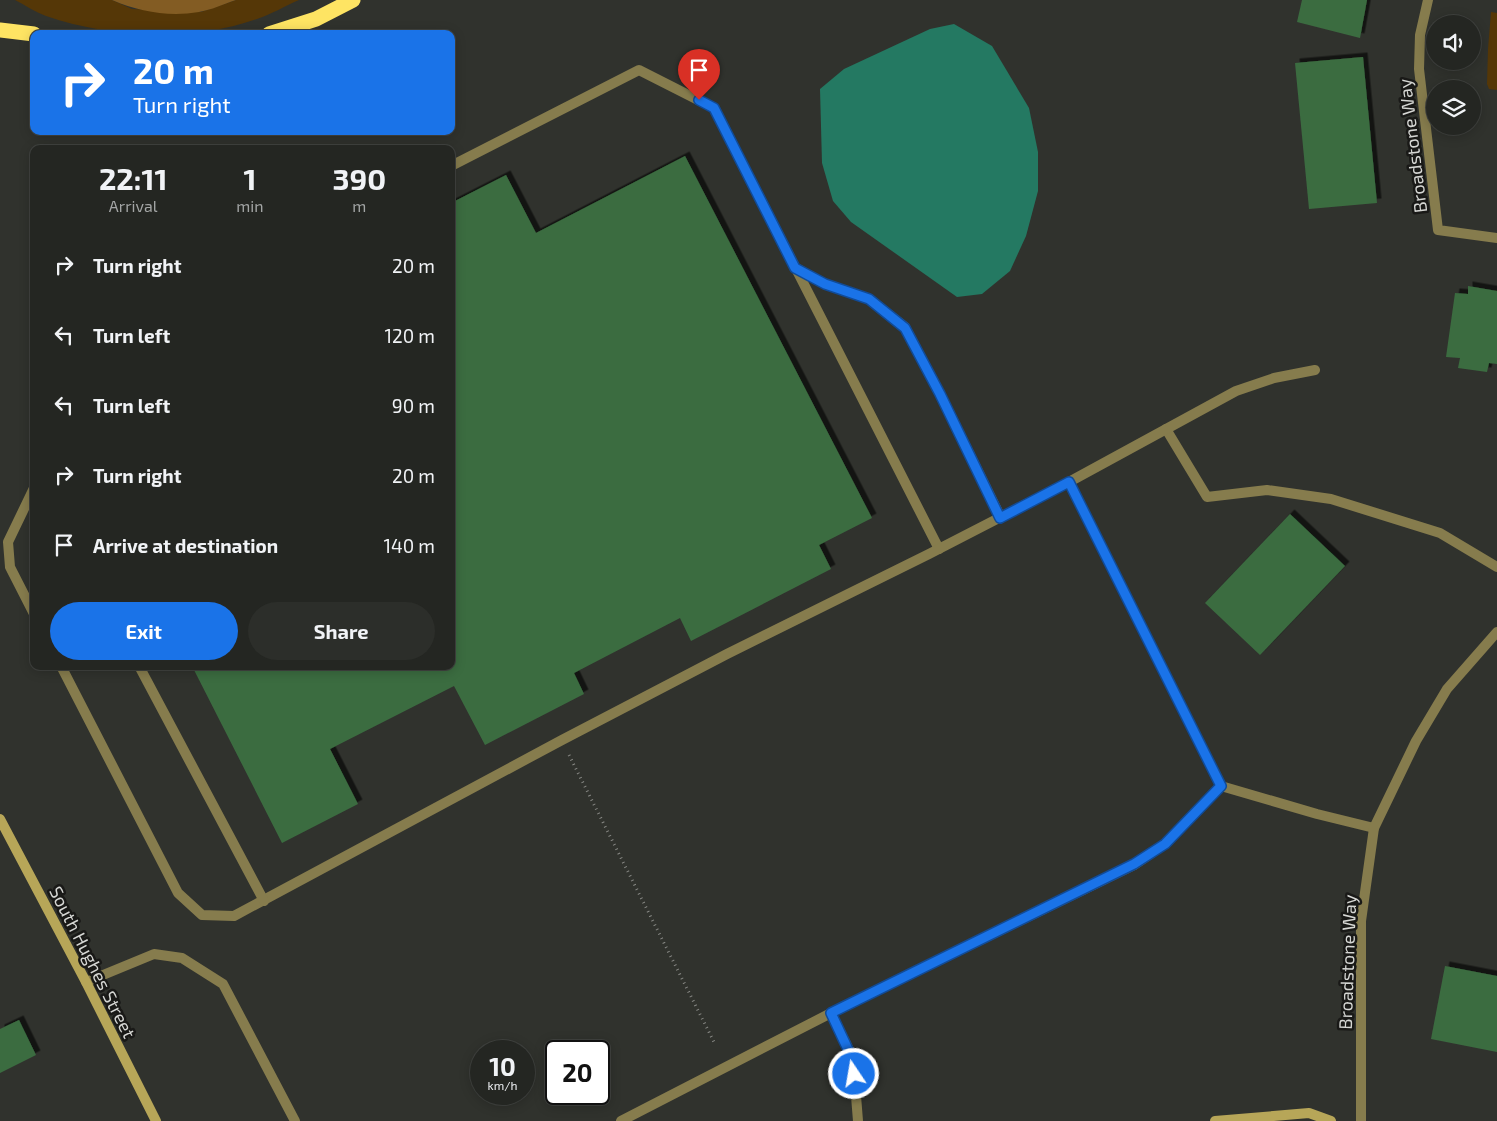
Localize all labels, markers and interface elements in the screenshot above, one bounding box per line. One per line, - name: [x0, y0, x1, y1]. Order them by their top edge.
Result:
- map controls: [1426, 15, 1481, 135]
- button: sound: [1426, 15, 1481, 70]
- text: 20 m: [133, 49, 214, 91]
- pin: [678, 49, 720, 100]
- icon: right: [50, 50, 115, 115]
- icon: arrive: [685, 56, 713, 84]
- street label: Broadstone Way: [1393, 77, 1431, 214]
- button: layers: [1426, 80, 1481, 135]
- text: Turn right: [133, 91, 231, 117]
- text: 22:11: [99, 160, 167, 196]
- text: 1: [243, 160, 256, 196]
- text: 390: [332, 160, 386, 196]
- text: Arrival: [109, 196, 157, 215]
- text: min: [236, 196, 264, 215]
- text: m: [352, 196, 366, 215]
- icon: right: [50, 251, 78, 279]
- text: Turn right: [93, 254, 181, 277]
- text: 20 m: [392, 254, 435, 277]
- icon: left: [50, 321, 78, 349]
- text: Turn left: [93, 324, 170, 347]
- text: 120 m: [384, 324, 435, 347]
- icon: left: [50, 391, 78, 419]
- text: Turn left: [93, 394, 170, 417]
- text: 90 m: [392, 394, 435, 417]
- icon: right: [50, 461, 78, 489]
- text: Turn right: [93, 464, 181, 487]
- text: 20 m: [392, 464, 435, 487]
- icon: arrive: [50, 531, 78, 559]
- text: Arrive at destination: [93, 534, 278, 557]
- text: 140 m: [383, 534, 435, 557]
- button: Exit: [50, 602, 238, 660]
- button: Share: [248, 602, 435, 660]
- street label: South Hughes Street: [45, 882, 141, 1042]
- street label: Broadstone Way: [1334, 894, 1360, 1030]
- speed limit sign: 20: [545, 1040, 610, 1105]
- position arrow: [827, 1047, 879, 1099]
- text: 10: [489, 1051, 516, 1081]
- text: km/h: [488, 1078, 517, 1092]

